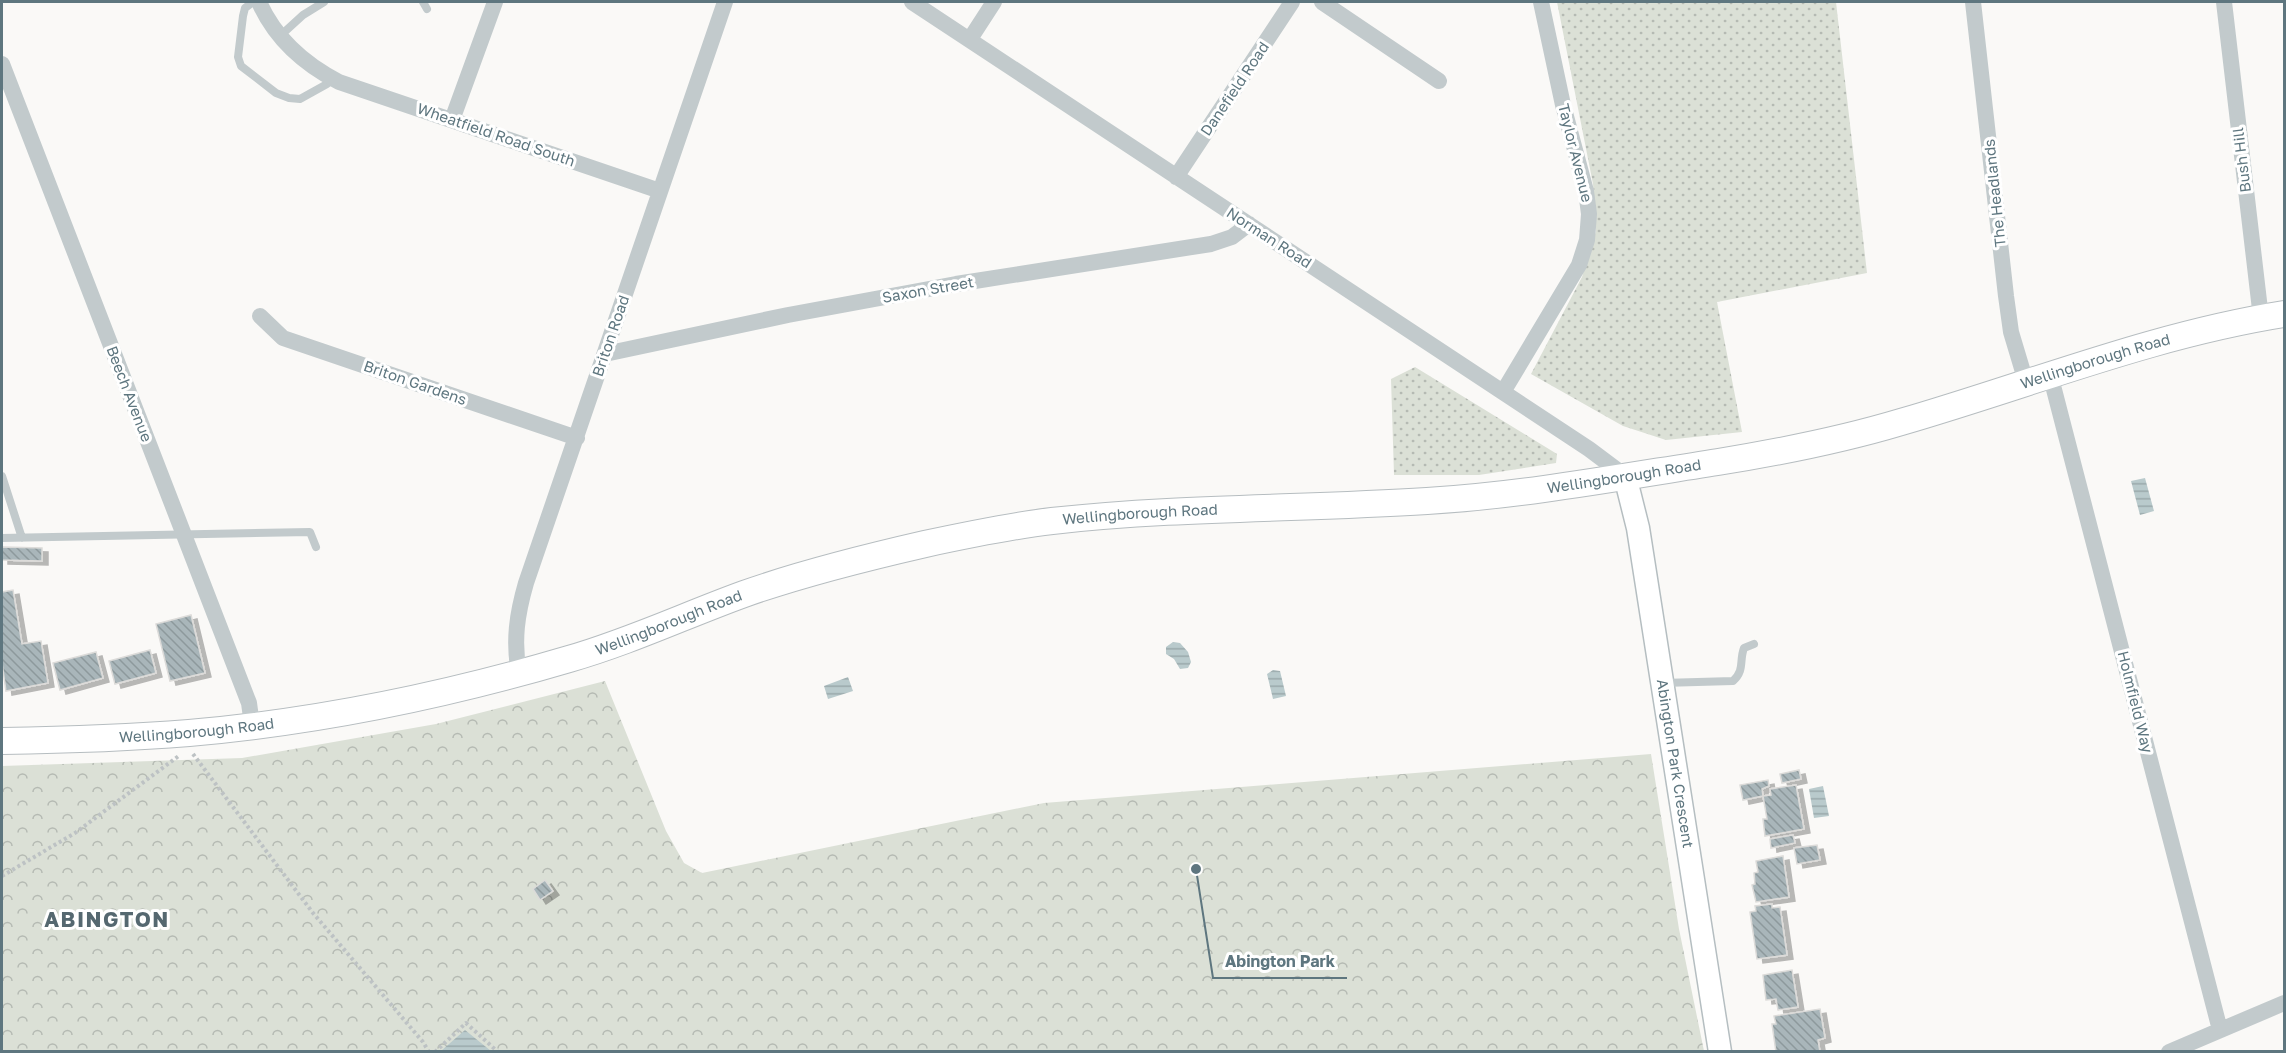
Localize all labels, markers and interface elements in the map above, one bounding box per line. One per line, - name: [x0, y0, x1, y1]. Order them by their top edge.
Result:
- street label: Danefield Road: [1196, 38, 1272, 139]
- street label: Wheatfield Road South: [415, 99, 578, 170]
- street label: Taylor Avenue: [1555, 102, 1597, 204]
- street label: Bush Hill: [2228, 127, 2254, 194]
- street label: The Headlands: [1979, 138, 2009, 248]
- street label: Norman Road: [1224, 203, 1315, 271]
- street label: Saxon Street: [881, 272, 975, 306]
- street label: Briton Road: [588, 293, 632, 379]
- street label: Wellingborough Road: [2018, 329, 2172, 392]
- street label: Beech Avenue: [103, 343, 157, 445]
- street label: Briton Gardens: [361, 356, 469, 408]
- street label: Wellingborough Road: [1546, 455, 1702, 496]
- street label: Wellingborough Road: [1061, 500, 1218, 528]
- street label: Wellingborough Road: [593, 586, 744, 658]
- street label: Holmfield Way: [2115, 649, 2158, 755]
- street label: Abington Park Crescent: [1654, 678, 1698, 849]
- street label: Wellingborough Road: [119, 713, 275, 745]
- district label: ABINGTON: [44, 906, 170, 932]
- callout: Abington Park: [1213, 944, 1347, 978]
- text: Abington Park: [1225, 951, 1336, 971]

